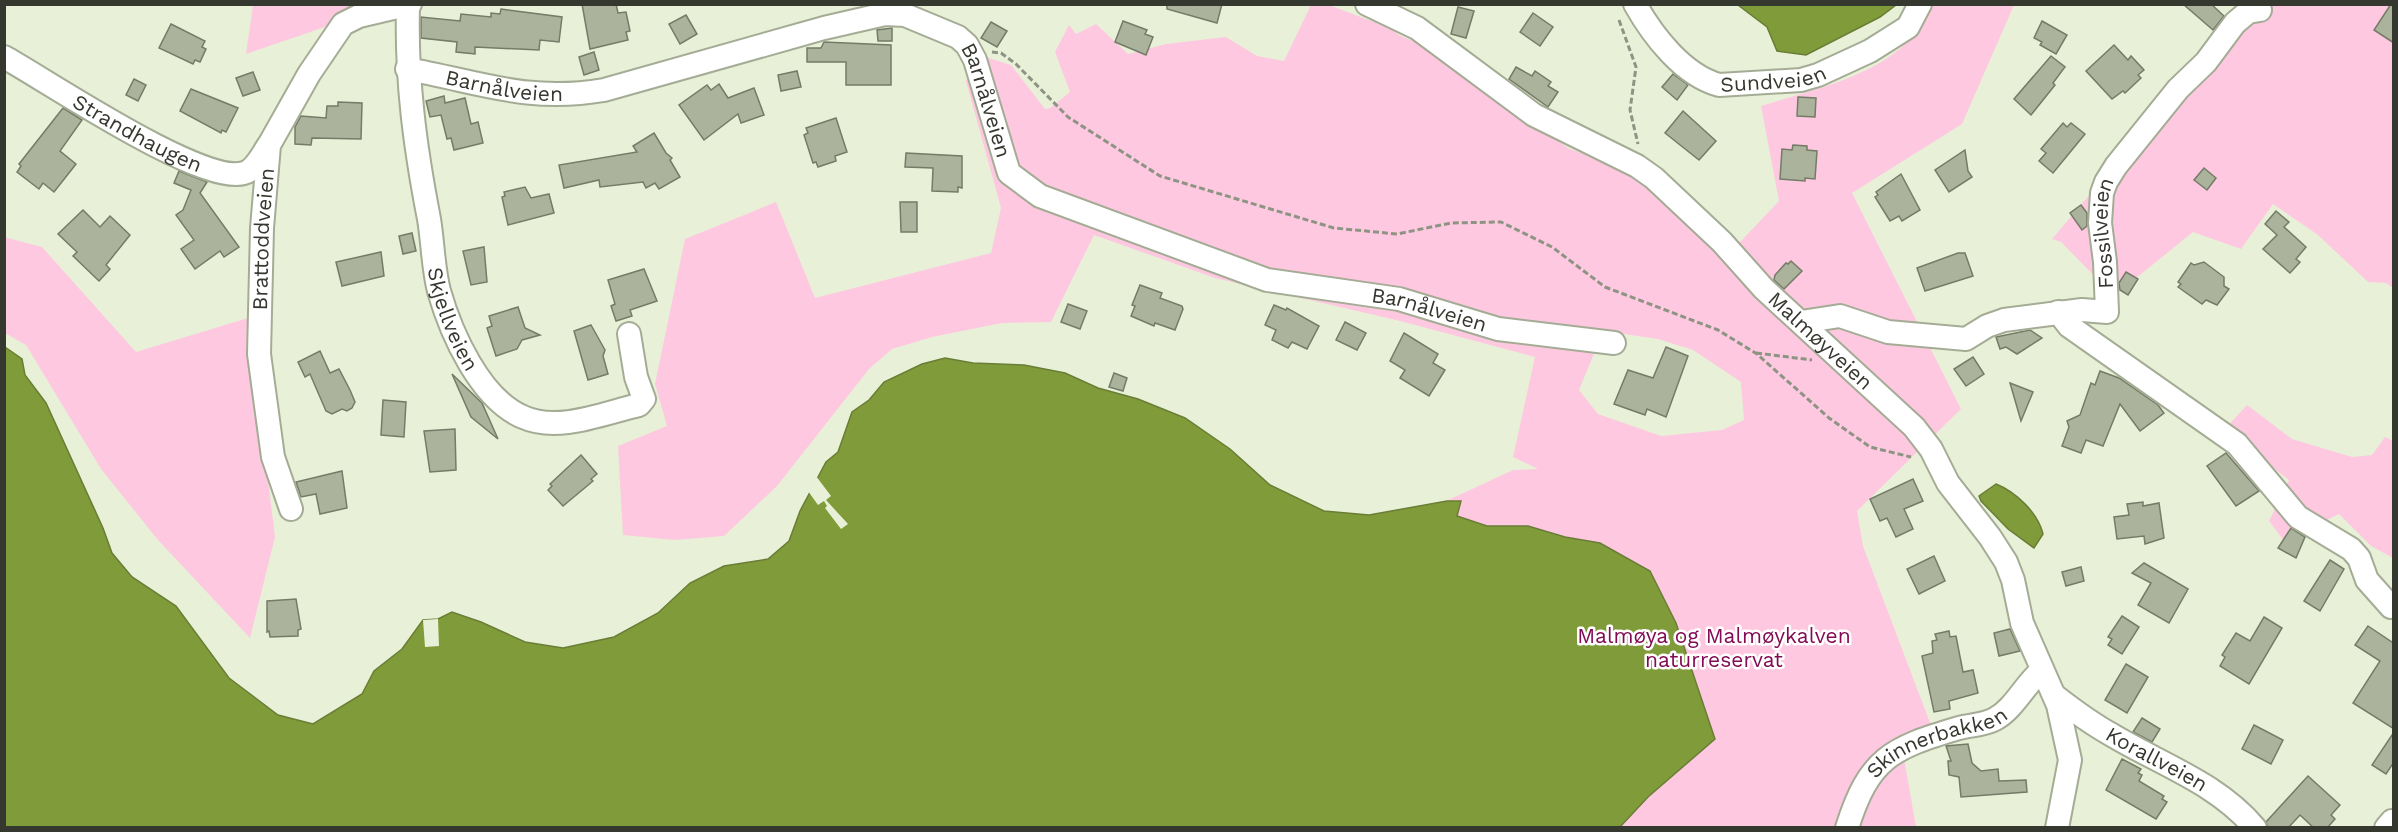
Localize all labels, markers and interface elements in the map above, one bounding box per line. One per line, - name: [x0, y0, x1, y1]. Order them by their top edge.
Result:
- street label: Barnålveien: [956, 38, 1017, 160]
- street label: Sundveien: [1720, 60, 1830, 97]
- street label: Barnålveien: [443, 64, 563, 106]
- street label: Strandhaugen: [68, 88, 206, 177]
- street label: Brattoddveien: [247, 167, 279, 311]
- street label: Fossilveien: [2087, 174, 2119, 289]
- street label: Skjellveien: [423, 266, 484, 375]
- street label: Barnålveien: [1370, 282, 1490, 337]
- street label: Malmøyveien: [1763, 286, 1878, 395]
- park label: Malmøya og Malmøykalven naturreservat: [1577, 623, 1851, 672]
- street label: Skinnerbakken: [1861, 702, 2012, 783]
- street label: Korallveien: [2101, 721, 2212, 797]

